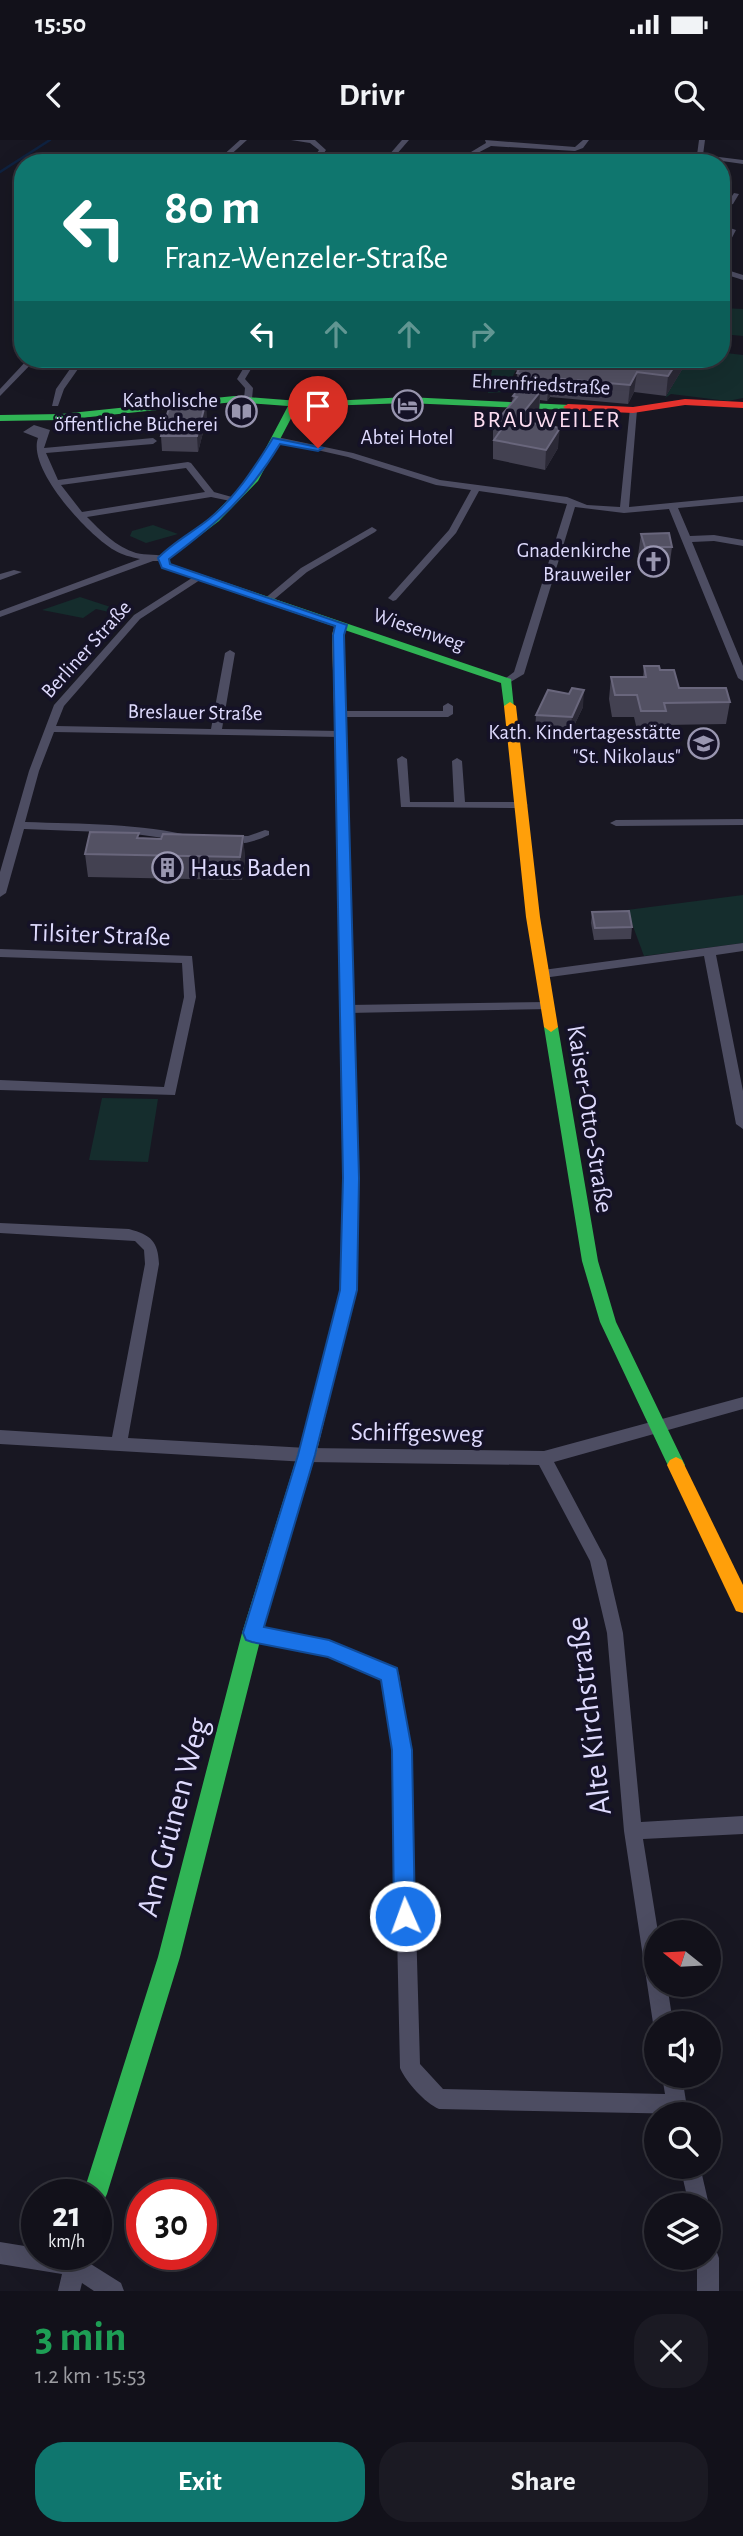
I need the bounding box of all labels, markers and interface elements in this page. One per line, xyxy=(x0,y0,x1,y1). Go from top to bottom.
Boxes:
text: 15:50 xyxy=(35,11,86,37)
icon: back xyxy=(35,76,73,114)
icon: search xyxy=(670,76,708,114)
text: Drivr xyxy=(339,79,404,111)
icon: left xyxy=(49,182,140,273)
text: 80 m xyxy=(164,184,261,233)
text: Franz-Wenzeler-Straße xyxy=(164,242,448,274)
icon: left xyxy=(244,315,282,353)
icon: ahead xyxy=(317,315,355,353)
icon: ahead xyxy=(390,315,428,353)
icon: right xyxy=(463,315,501,353)
street label: Ehrenfriedstraße xyxy=(471,370,611,399)
pin xyxy=(288,376,348,448)
icon: arrive xyxy=(299,387,337,425)
hotel icon: Abtei Hotel xyxy=(390,388,424,422)
place label: Katholische öffentliche Bücherei xyxy=(54,390,218,435)
library icon: Katholische öffentliche Bücherei xyxy=(224,395,258,429)
district label: BRAUWEILER xyxy=(473,408,622,432)
place label: Abtei Hotel xyxy=(360,427,454,448)
place label: Gnadenkirche Brauweiler xyxy=(517,540,631,585)
church icon: Gnadenkirche Brauweiler xyxy=(637,545,671,579)
street label: Berliner Straße xyxy=(37,597,135,702)
street label: Wiesenweg xyxy=(371,604,468,655)
street label: Breslauer Straße xyxy=(127,701,263,724)
place label: Kath. Kindertagesstätte "St. Nikolaus" xyxy=(488,722,681,767)
school or university icon: Kath. Kindertagesstätte "St. Nikolaus" xyxy=(687,727,721,761)
building icon: Haus Baden xyxy=(150,850,184,884)
place label: Haus Baden xyxy=(190,855,311,881)
street label: Tilsiter Straße xyxy=(29,920,171,950)
street label: Kaiser-Otto-Straße xyxy=(562,1023,618,1215)
street label: Schiffgesweg xyxy=(350,1419,484,1447)
street label: Alte Kirchstraße xyxy=(561,1615,617,1817)
street label: Am Grünen Weg xyxy=(131,1714,215,1920)
position arrow xyxy=(368,1879,442,1953)
north arrow xyxy=(644,1920,721,1997)
map controls xyxy=(644,1920,721,2270)
button: sound xyxy=(644,2011,721,2088)
button: search xyxy=(644,2102,721,2179)
speed limit sign: 30 xyxy=(126,2179,217,2270)
button: layers xyxy=(644,2193,721,2270)
text: 21 xyxy=(52,2198,81,2233)
text: km/h xyxy=(48,2233,85,2251)
button: close xyxy=(634,2314,708,2388)
text: 3 min xyxy=(35,2316,127,2358)
text: 1.2 km · 15:53 xyxy=(35,2365,146,2388)
button: Exit xyxy=(35,2442,365,2522)
button: Share xyxy=(379,2442,708,2522)

